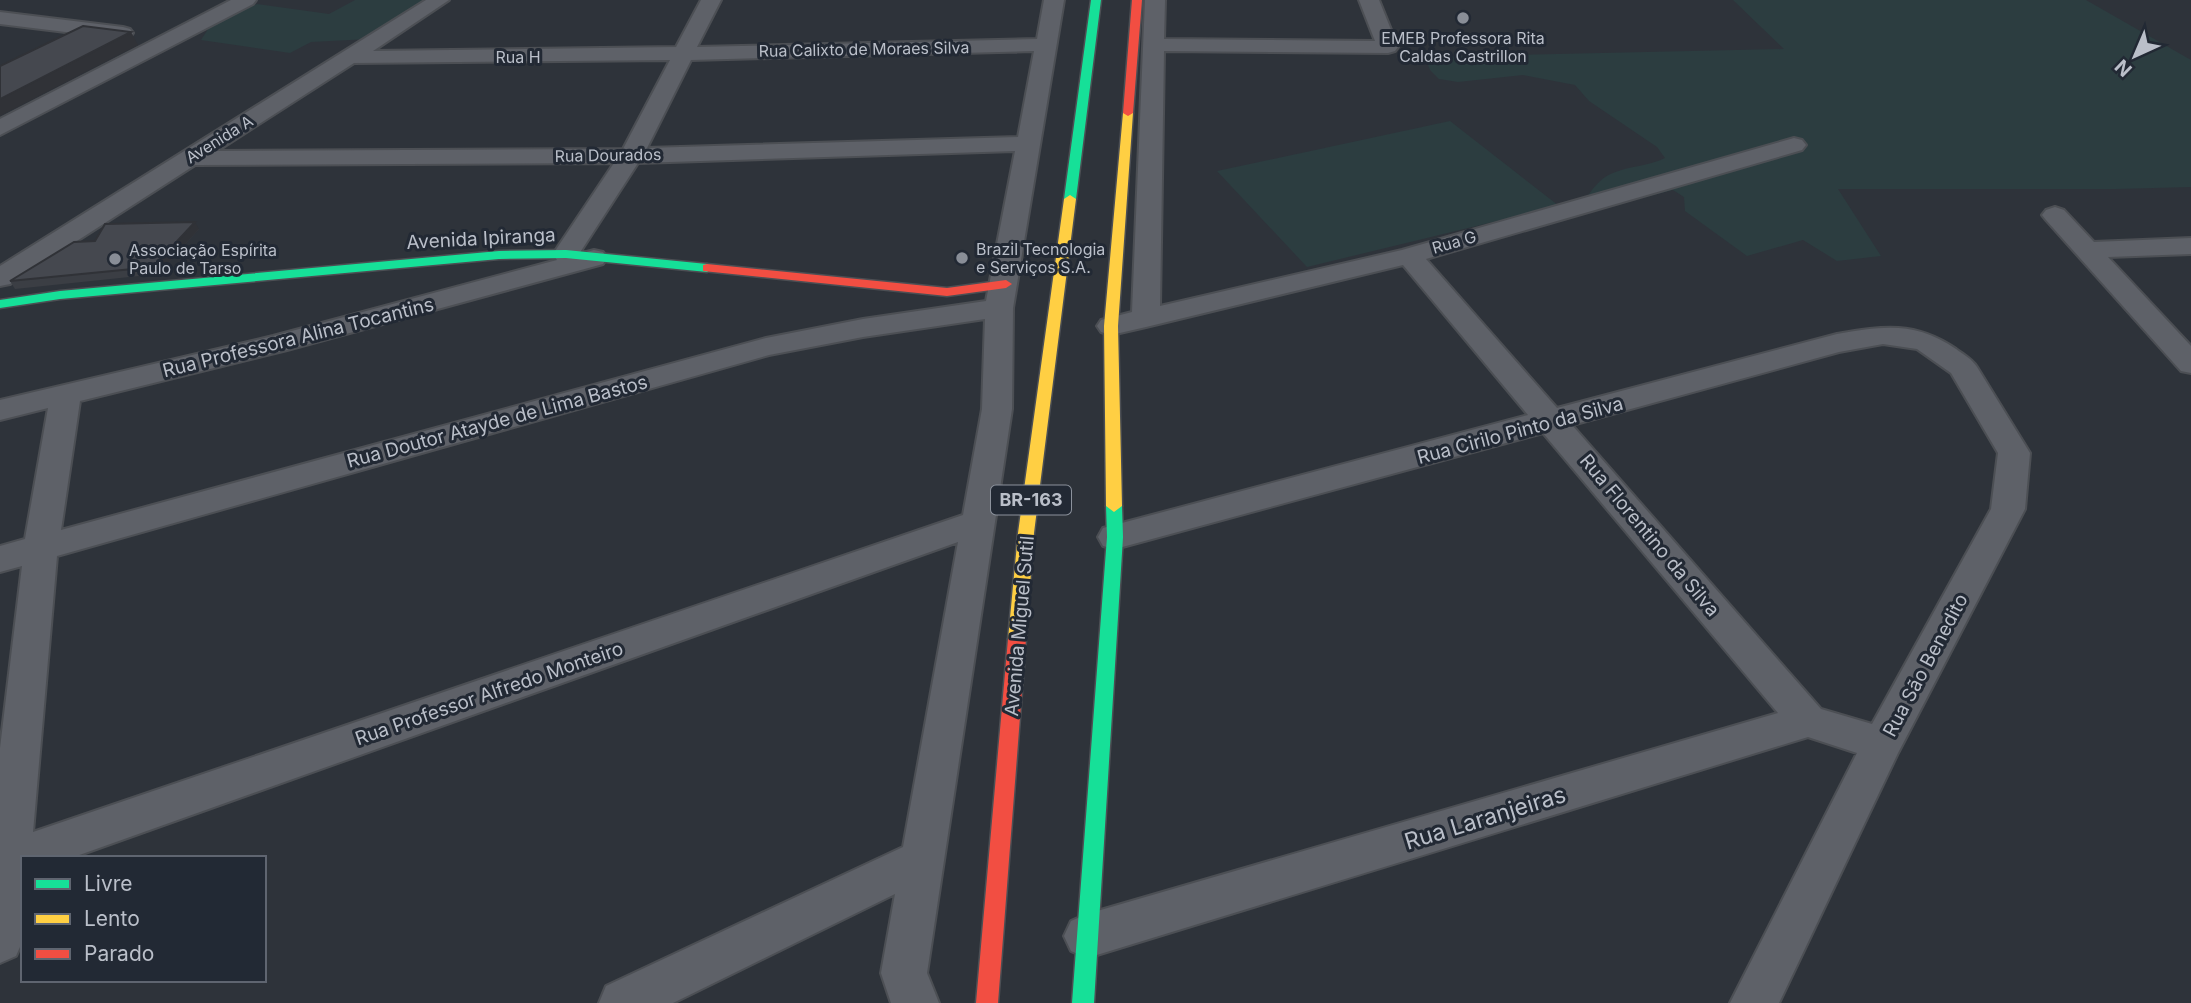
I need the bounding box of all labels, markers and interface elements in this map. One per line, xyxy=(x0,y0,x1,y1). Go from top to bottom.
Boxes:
marker: EMEB Professora Rita Caldas Castrillon xyxy=(1455,10,1471,26)
north arrow xyxy=(2100,21,2170,91)
place label: EMEB Professora Rita Caldas Castrillon xyxy=(1381,28,1545,66)
street label: Rua Calixto de Moraes Silva xyxy=(758,37,970,61)
street label: Rua H xyxy=(495,47,541,67)
text: N xyxy=(2110,55,2137,81)
street label: Avenida A xyxy=(182,110,256,168)
street label: Rua Dourados xyxy=(554,144,662,166)
street label: Avenida Ipiranga xyxy=(406,223,556,254)
street label: Rua G xyxy=(1430,226,1478,258)
place label: Brazil Tecnologia e Serviços S.A. xyxy=(976,239,1105,277)
place label: Associação Espírita Paulo de Tarso xyxy=(129,240,277,278)
marker: Brazil Tecnologia e Serviços S.A. xyxy=(954,250,970,266)
marker: Associação Espírita Paulo de Tarso xyxy=(107,251,123,267)
street label: Rua Professora Alina Tocantins xyxy=(160,293,436,382)
street label: Rua Doutor Atayde de Lima Bastos xyxy=(344,370,650,473)
street label: Rua Cirilo Pinto da Silva xyxy=(1415,392,1626,469)
street label: Rua Florentino da Silva xyxy=(1575,449,1724,621)
road number: BR-163 xyxy=(991,486,1071,514)
street label: Avenida Miguel Sutil xyxy=(1000,535,1039,717)
street label: Rua São Benedito xyxy=(1878,590,1973,741)
street label: Rua Professor Alfredo Monteiro xyxy=(352,637,626,750)
street label: Rua Laranjeiras xyxy=(1401,780,1569,856)
legend xyxy=(21,856,266,982)
text: Livre xyxy=(84,871,133,896)
text: Lento xyxy=(84,906,140,931)
text: Parado xyxy=(84,941,154,966)

